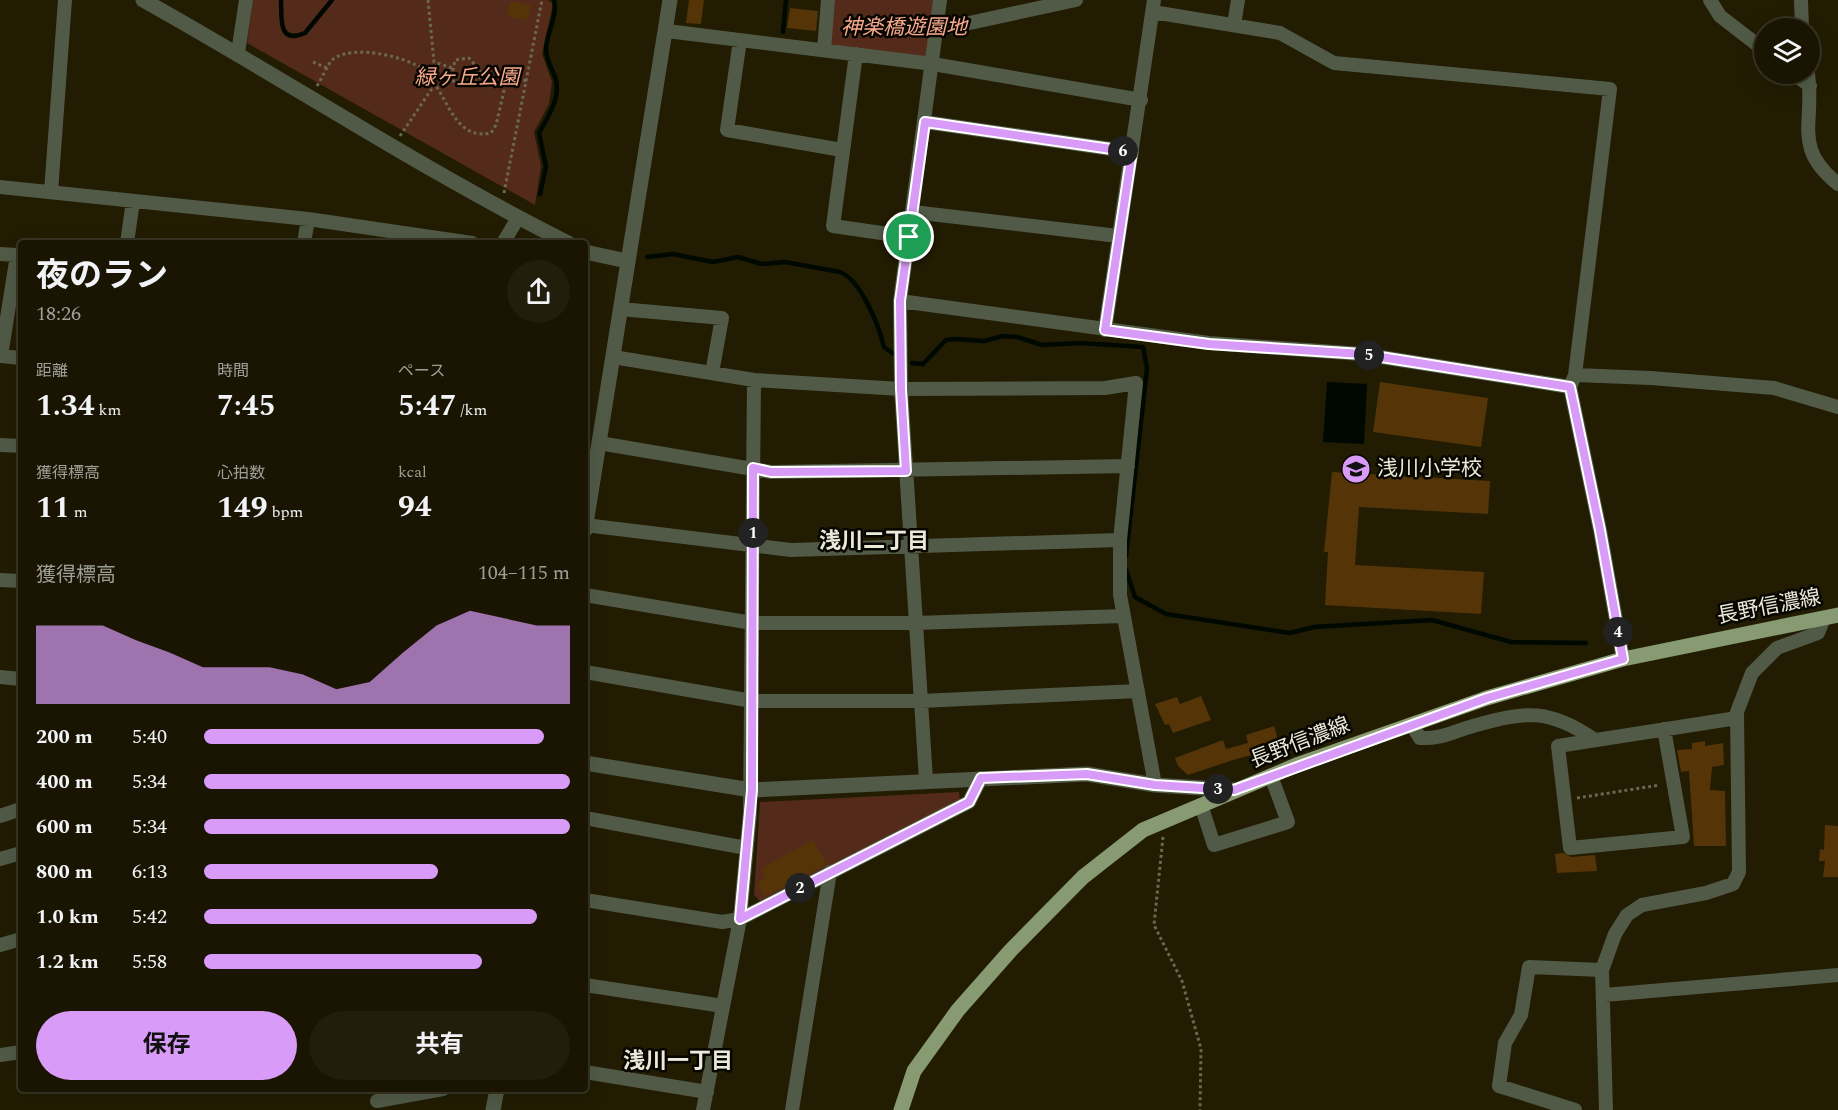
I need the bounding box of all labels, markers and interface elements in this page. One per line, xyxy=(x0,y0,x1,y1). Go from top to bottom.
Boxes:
park label: 神楽橋遊園地 xyxy=(841,12,969,44)
map controls xyxy=(1754,18,1820,84)
button: layers xyxy=(1754,18,1820,84)
park label: 緑ヶ丘公園 xyxy=(415,62,522,94)
pin: 6 xyxy=(1108,136,1138,166)
text: 6 xyxy=(1119,139,1127,163)
pin xyxy=(883,211,934,262)
icon: arrive xyxy=(892,220,925,253)
text: 夜のラン xyxy=(36,251,168,301)
button: share xyxy=(507,260,570,323)
text: 18:26 xyxy=(36,299,81,329)
pin: 5 xyxy=(1354,340,1384,370)
text: 5 xyxy=(1365,343,1373,367)
text: 距離 xyxy=(36,359,68,383)
text: 時間 xyxy=(217,359,249,383)
text: ペース xyxy=(398,359,445,383)
text: 1.34 xyxy=(36,383,95,429)
text: 7:45 xyxy=(217,383,276,429)
text: 5:47 xyxy=(398,383,457,429)
text: km xyxy=(95,398,121,422)
text: /km xyxy=(457,398,487,422)
school or university icon: 浅川小学校 xyxy=(1340,453,1372,485)
place label: 浅川小学校 xyxy=(1377,453,1482,485)
text: kcal xyxy=(398,460,427,484)
text: 獲得標高 xyxy=(36,461,100,485)
text: 心拍数 xyxy=(217,461,265,485)
text: 94 xyxy=(398,484,432,530)
text: 11 xyxy=(36,485,70,531)
text: 149 xyxy=(217,485,268,531)
text: m xyxy=(70,500,87,524)
text: bpm xyxy=(268,500,303,524)
pin: 1 xyxy=(738,518,768,548)
text: 1 xyxy=(749,521,757,545)
district label: 浅川二丁目 xyxy=(819,525,929,558)
text: 104–115 m xyxy=(478,558,570,588)
text: 獲得標高 xyxy=(36,560,116,590)
street label: 長野信濃線 xyxy=(1714,581,1824,633)
pin: 4 xyxy=(1603,617,1633,647)
text: 4 xyxy=(1614,620,1622,644)
street label: 長野信濃線 xyxy=(1245,709,1355,777)
text: 200 m xyxy=(36,722,93,752)
text: 5:40 xyxy=(132,722,167,752)
text: 400 m xyxy=(36,767,93,797)
text: 5:34 xyxy=(132,767,167,797)
pin: 3 xyxy=(1203,774,1233,804)
text: 3 xyxy=(1214,777,1222,801)
text: 600 m xyxy=(36,812,93,842)
text: 5:34 xyxy=(132,812,167,842)
text: 800 m xyxy=(36,857,93,887)
text: 6:13 xyxy=(132,857,167,887)
pin: 2 xyxy=(785,873,815,903)
text: 2 xyxy=(796,876,804,900)
text: 1.0 km xyxy=(36,902,99,932)
text: 5:42 xyxy=(132,902,167,932)
text: 1.2 km xyxy=(36,947,99,977)
text: 5:58 xyxy=(132,947,167,977)
button: 保存 xyxy=(36,1011,297,1080)
button: 共有 xyxy=(309,1011,570,1080)
district label: 浅川一丁目 xyxy=(623,1045,733,1078)

